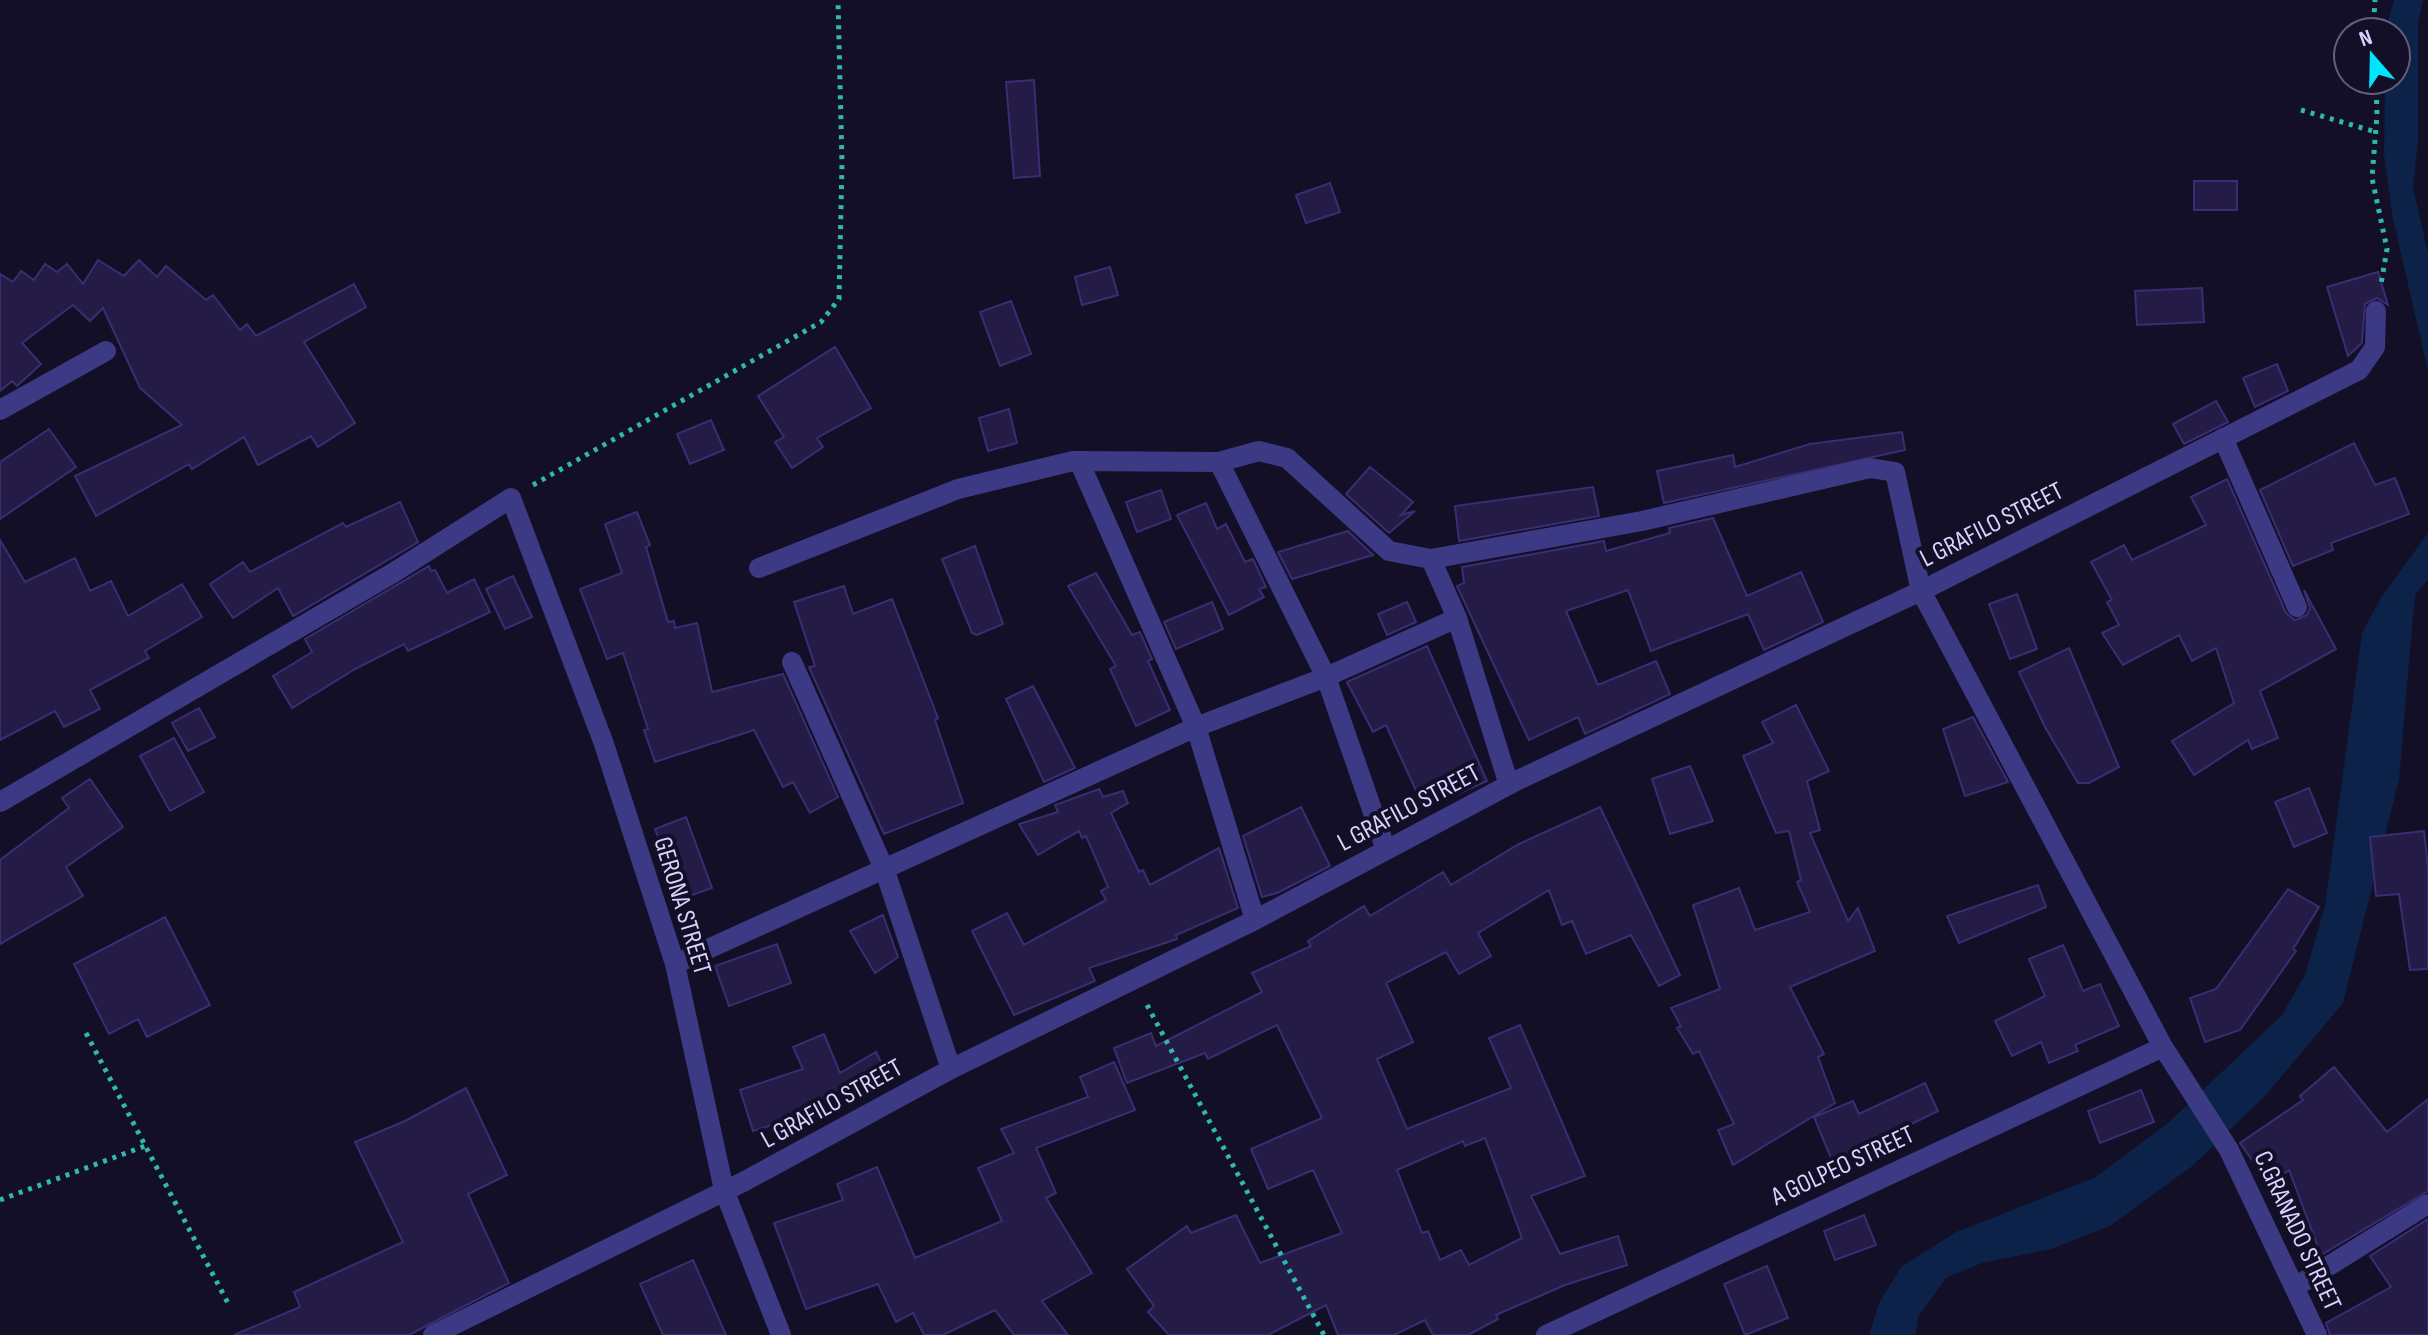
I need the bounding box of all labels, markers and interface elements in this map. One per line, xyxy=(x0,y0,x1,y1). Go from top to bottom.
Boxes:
north arrow xyxy=(2332,16,2412,96)
text: N xyxy=(2356,24,2376,53)
street label: L GRAFILO STREET xyxy=(1915,476,2069,574)
street label: L GRAFILO STREET xyxy=(1332,757,1486,859)
street label: GERONA STREET xyxy=(646,833,718,979)
street label: L GRAFILO STREET xyxy=(756,1052,908,1156)
street label: A GOLPEO STREET xyxy=(1766,1119,1920,1213)
street label: C.GRANADO STREET xyxy=(2247,1146,2347,1316)

